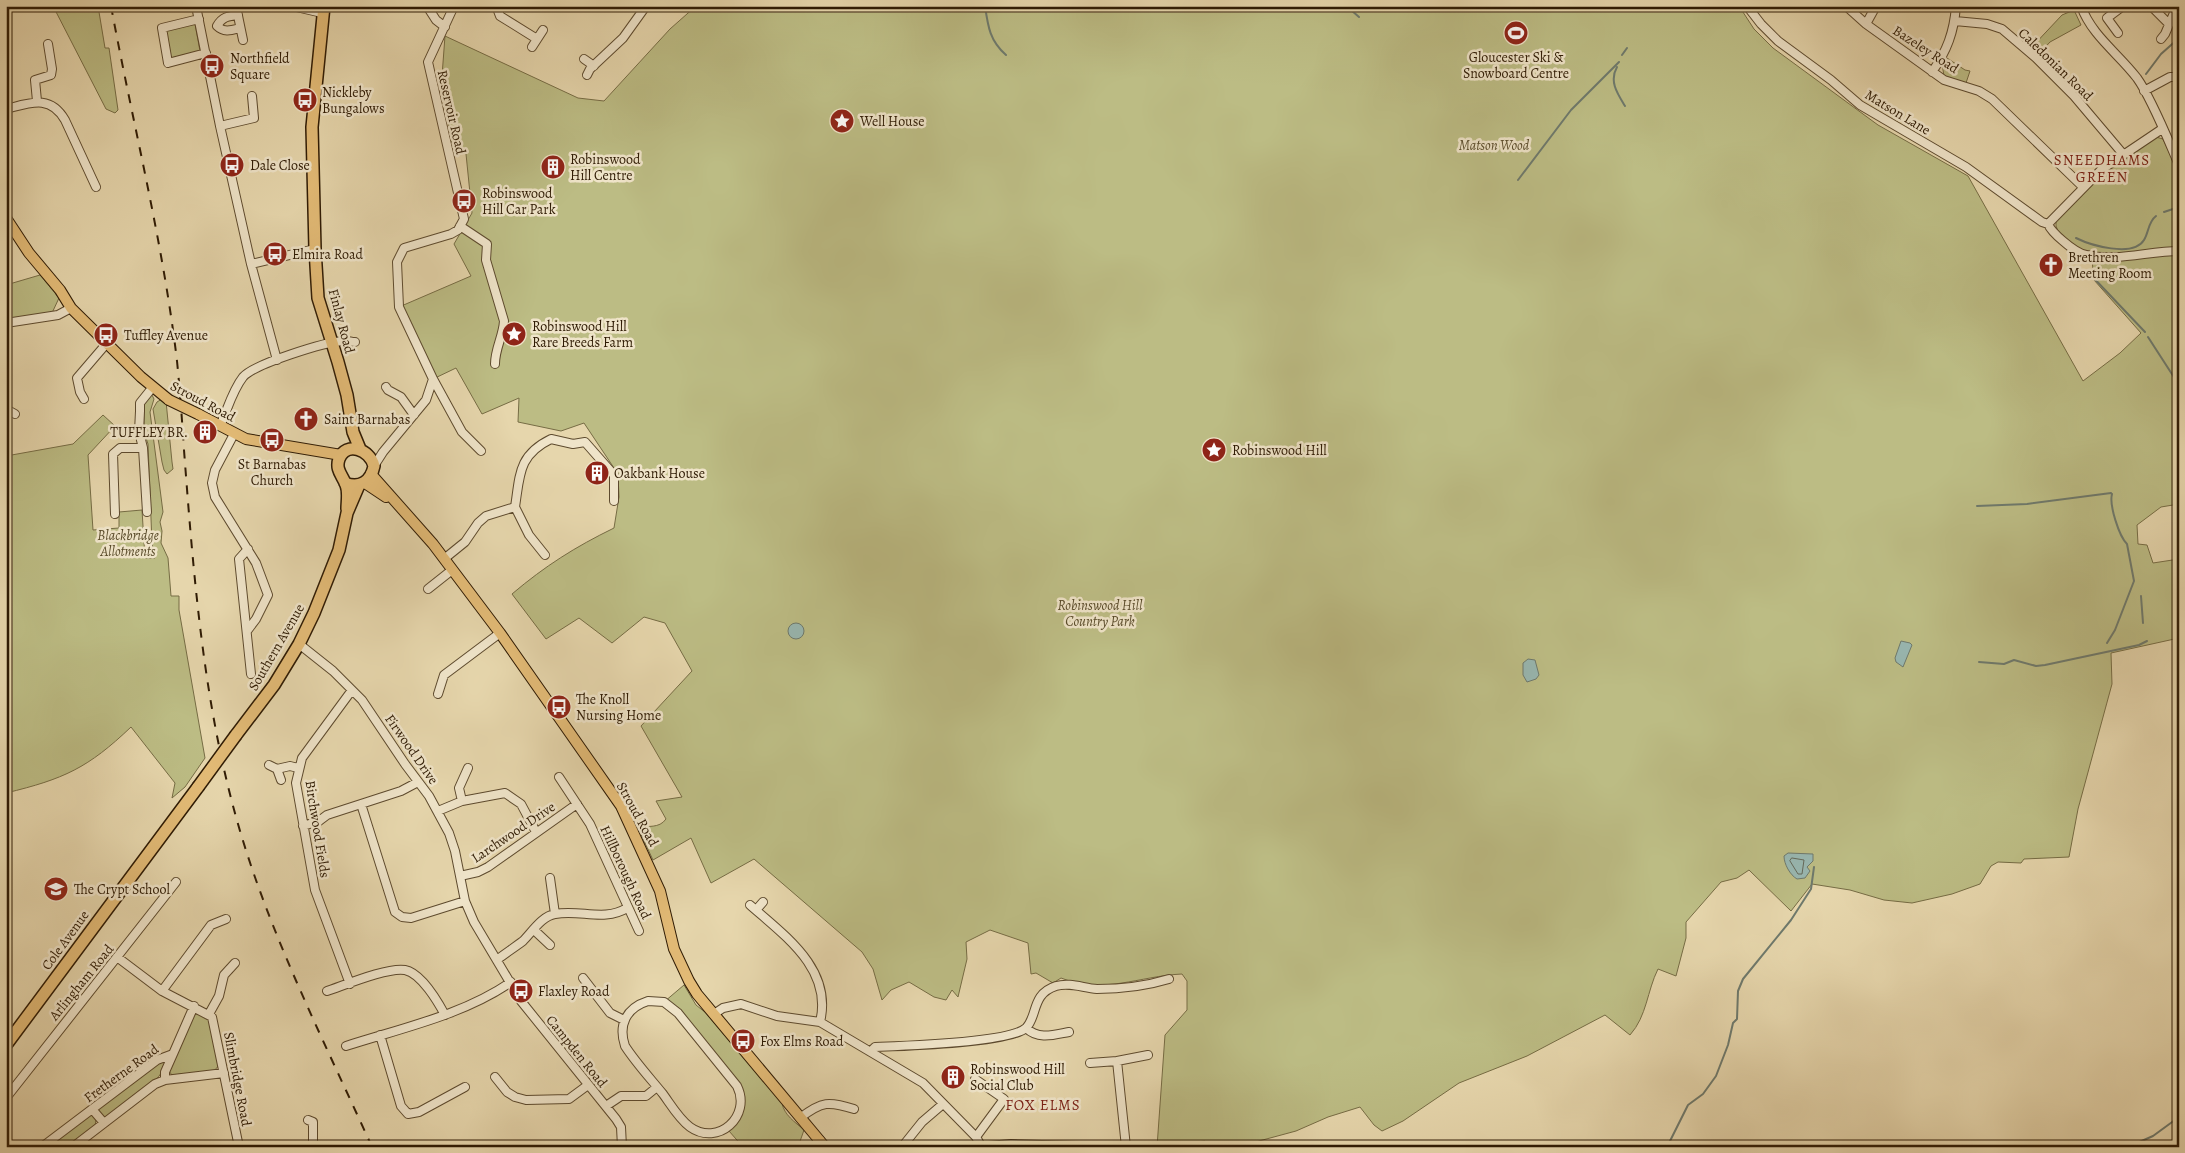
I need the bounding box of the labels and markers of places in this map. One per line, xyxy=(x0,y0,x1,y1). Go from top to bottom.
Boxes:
sports icon: Gloucester Ski & Snowboard Centre xyxy=(1503,20,1529,46)
place label: Gloucester Ski & Snowboard Centre xyxy=(1463,48,1569,83)
place label: Northfield Square xyxy=(230,49,290,84)
bus stop icon: Northfield Square xyxy=(199,53,225,79)
place label: Nickleby Bungalows xyxy=(322,83,385,118)
bus stop icon: Nickleby Bungalows xyxy=(292,87,318,113)
place icon: Well House xyxy=(829,108,855,134)
place label: Well House xyxy=(859,112,925,131)
place label: Robinswood Hill Centre xyxy=(570,150,641,185)
bus stop icon: Dale Close xyxy=(219,152,245,178)
building icon: Robinswood Hill Centre xyxy=(540,154,566,180)
place label: Dale Close xyxy=(250,156,310,175)
place label: Robinswood Hill Car Park xyxy=(482,184,556,219)
bus stop icon: Robinswood Hill Car Park xyxy=(451,188,477,214)
bus stop icon: Elmira Road xyxy=(262,241,288,267)
place label: Elmira Road xyxy=(292,245,363,264)
place label: Brethren Meeting Room xyxy=(2068,248,2152,283)
church icon: Brethren Meeting Room xyxy=(2038,252,2064,278)
place label: Robinswood Hill Rare Breeds Farm xyxy=(532,317,633,352)
place icon: Robinswood Hill Rare Breeds Farm xyxy=(501,321,527,347)
bus stop icon: Tuffley Avenue xyxy=(93,322,119,348)
place label: Tuffley Avenue xyxy=(124,326,208,345)
church icon: Saint Barnabas xyxy=(293,406,319,432)
place label: Saint Barnabas xyxy=(324,410,410,429)
building icon: TUFFLEY BR. xyxy=(192,419,218,445)
place label: TUFFLEY BR. xyxy=(110,423,188,442)
bus stop icon: St Barnabas Church xyxy=(259,427,285,453)
place icon: Robinswood Hill xyxy=(1201,437,1227,463)
place label: Robinswood Hill xyxy=(1232,441,1327,460)
place label: St Barnabas Church xyxy=(238,455,306,490)
building icon: Oakbank House xyxy=(584,460,610,486)
place label: Oakbank House xyxy=(614,464,705,483)
place label: The Knoll Nursing Home xyxy=(576,690,661,725)
bus stop icon: The Knoll Nursing Home xyxy=(546,694,572,720)
school or university icon: The Crypt School xyxy=(43,876,69,902)
place label: The Crypt School xyxy=(74,880,170,899)
bus stop icon: Flaxley Road xyxy=(508,978,534,1004)
place label: Flaxley Road xyxy=(538,982,610,1001)
bus stop icon: Fox Elms Road xyxy=(730,1028,756,1054)
place label: Fox Elms Road xyxy=(760,1032,844,1051)
place label: Robinswood Hill Social Club xyxy=(970,1060,1065,1095)
building icon: Robinswood Hill Social Club xyxy=(940,1064,966,1090)

